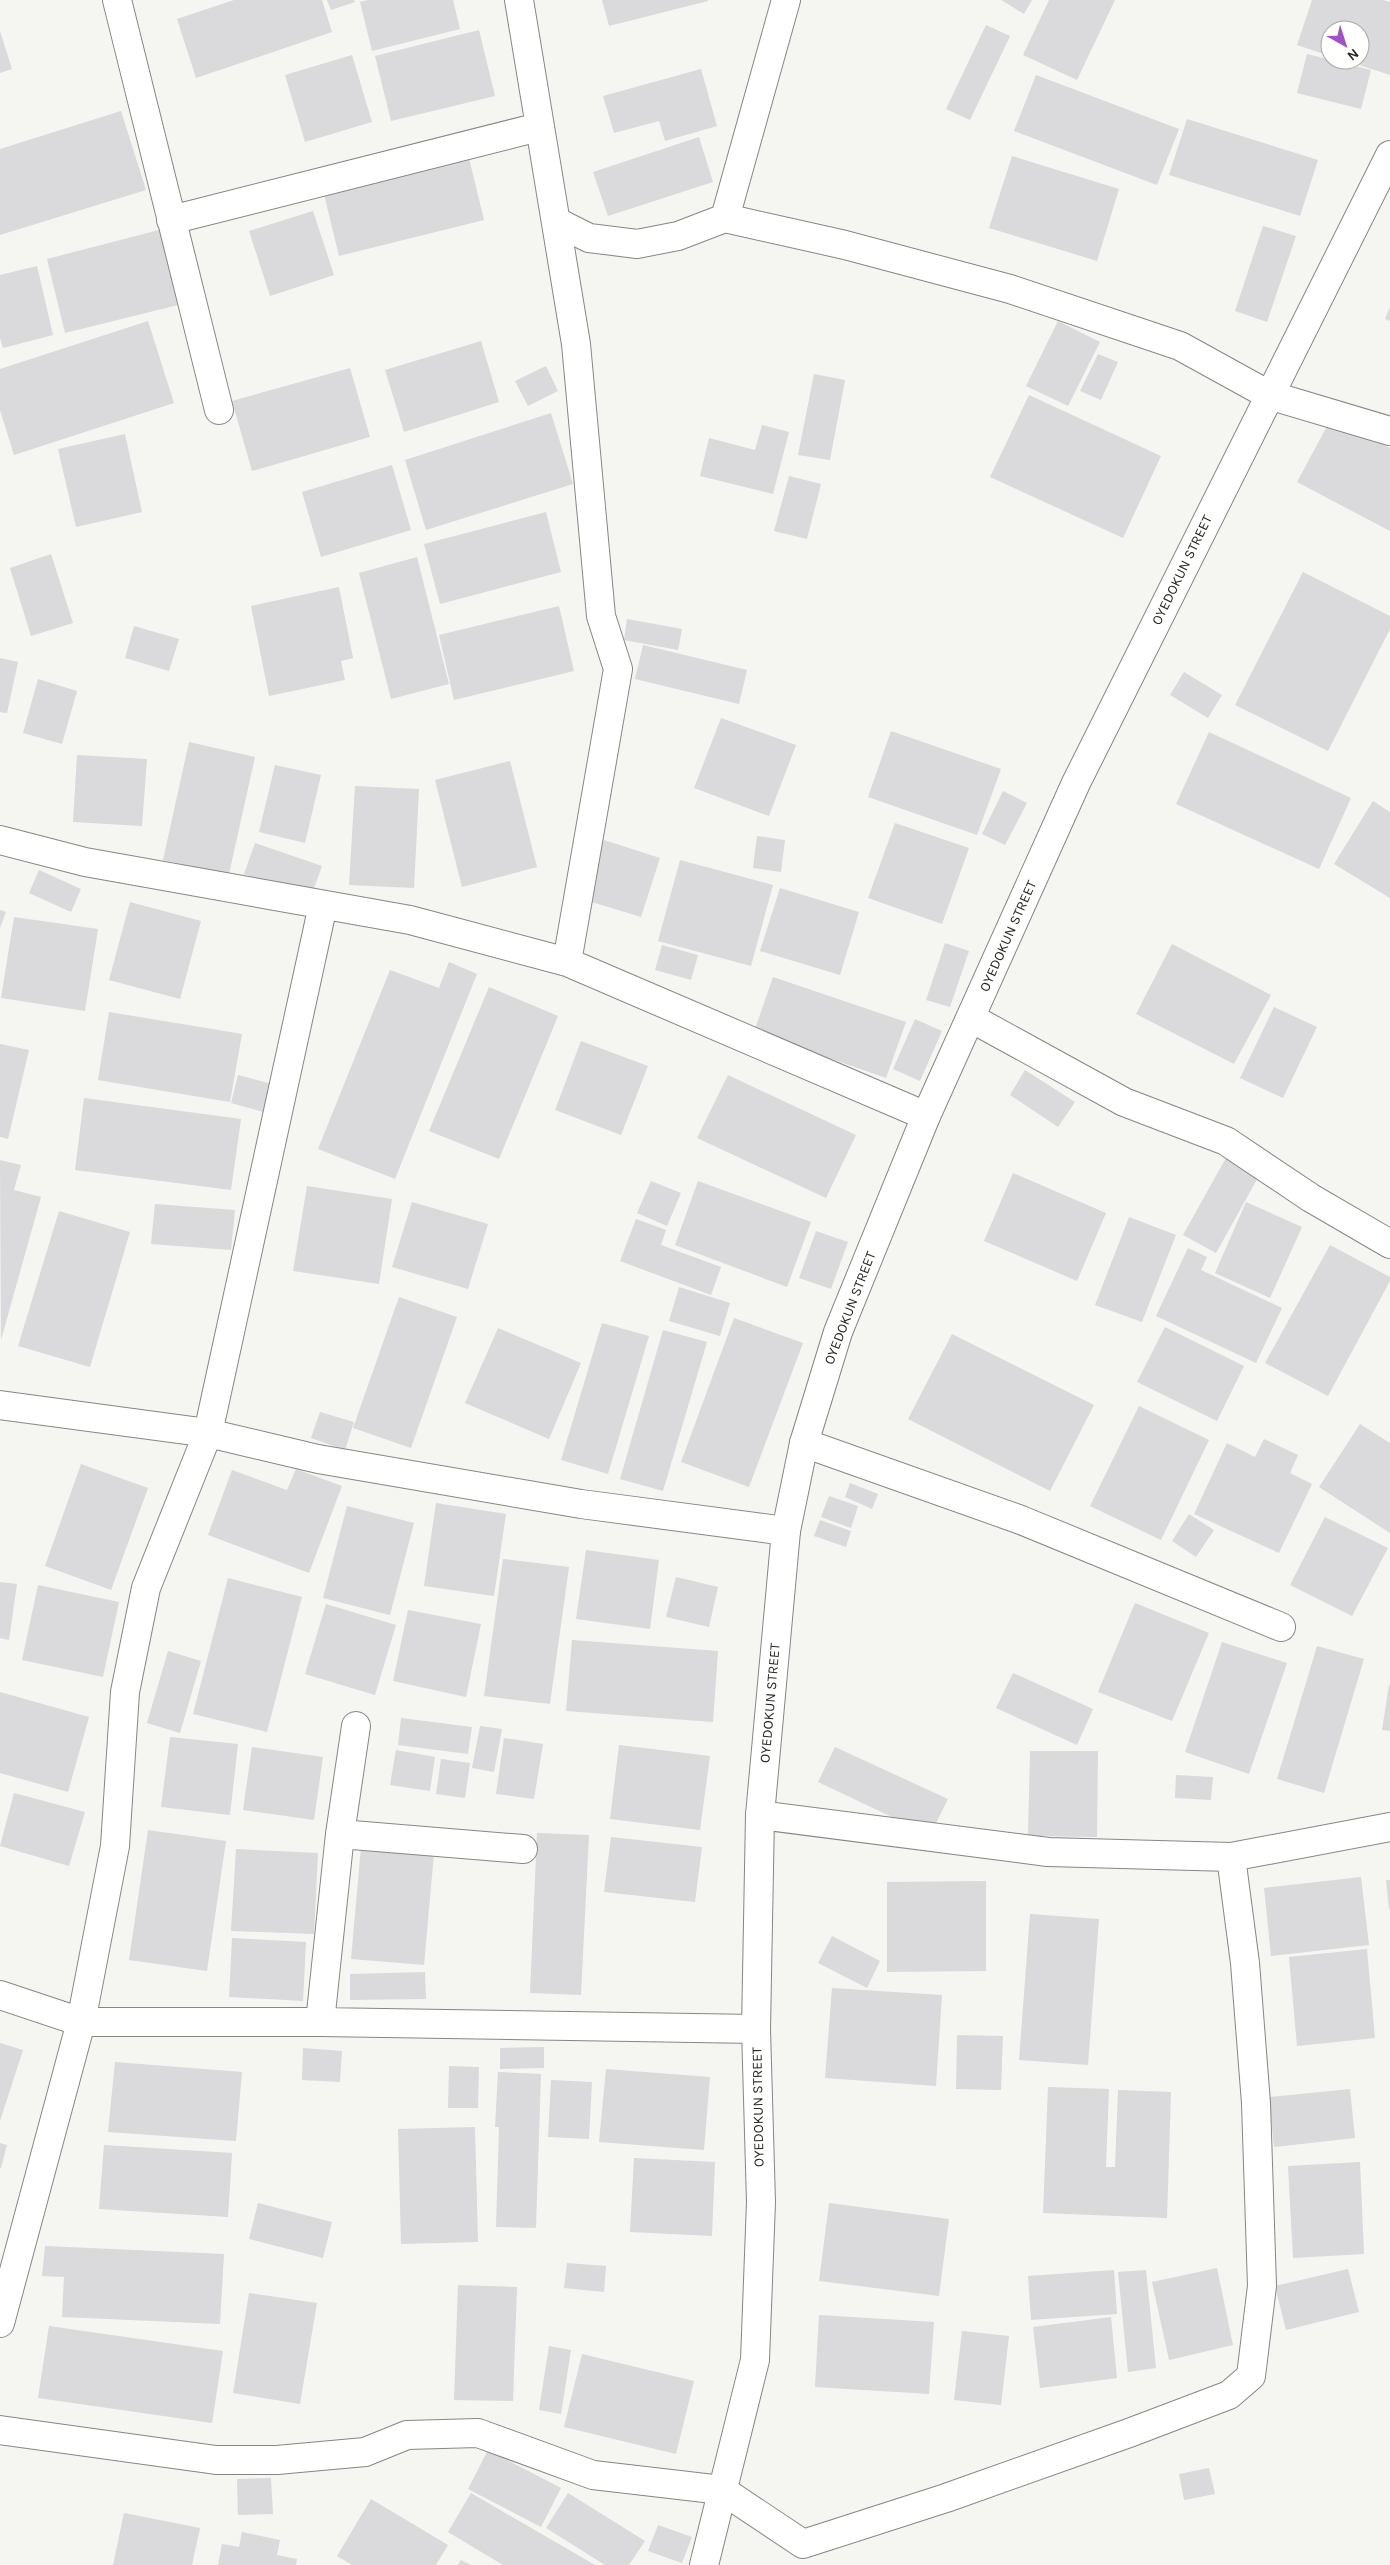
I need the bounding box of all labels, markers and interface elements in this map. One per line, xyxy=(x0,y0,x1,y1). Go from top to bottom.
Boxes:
north arrow xyxy=(1320,20,1370,70)
text: N xyxy=(1344,45,1362,64)
street label: OYEDOKUN STREET xyxy=(1148,512,1216,628)
street label: OYEDOKUN STREET xyxy=(976,878,1040,994)
street label: OYEDOKUN STREET xyxy=(821,1249,879,1367)
street label: OYEDOKUN STREET xyxy=(756,1642,784,1764)
street label: OYEDOKUN STREET xyxy=(748,2047,768,2167)

